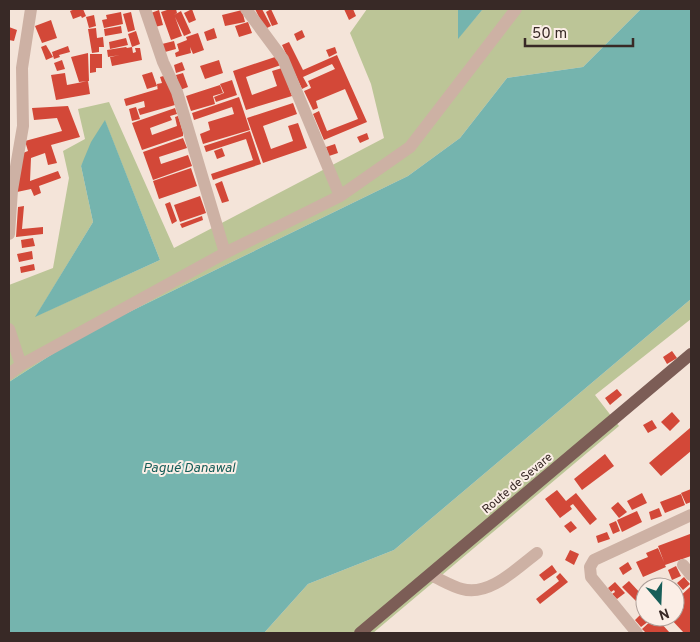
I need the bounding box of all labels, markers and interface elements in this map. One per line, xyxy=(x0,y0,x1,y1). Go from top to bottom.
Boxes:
scale bar xyxy=(525,15,632,47)
text: 50 m xyxy=(532,25,567,44)
street label: Route de Sevare xyxy=(479,450,556,518)
water label: Pagué Danawal xyxy=(143,460,237,477)
north arrow xyxy=(635,577,685,627)
text: N xyxy=(656,603,671,623)

